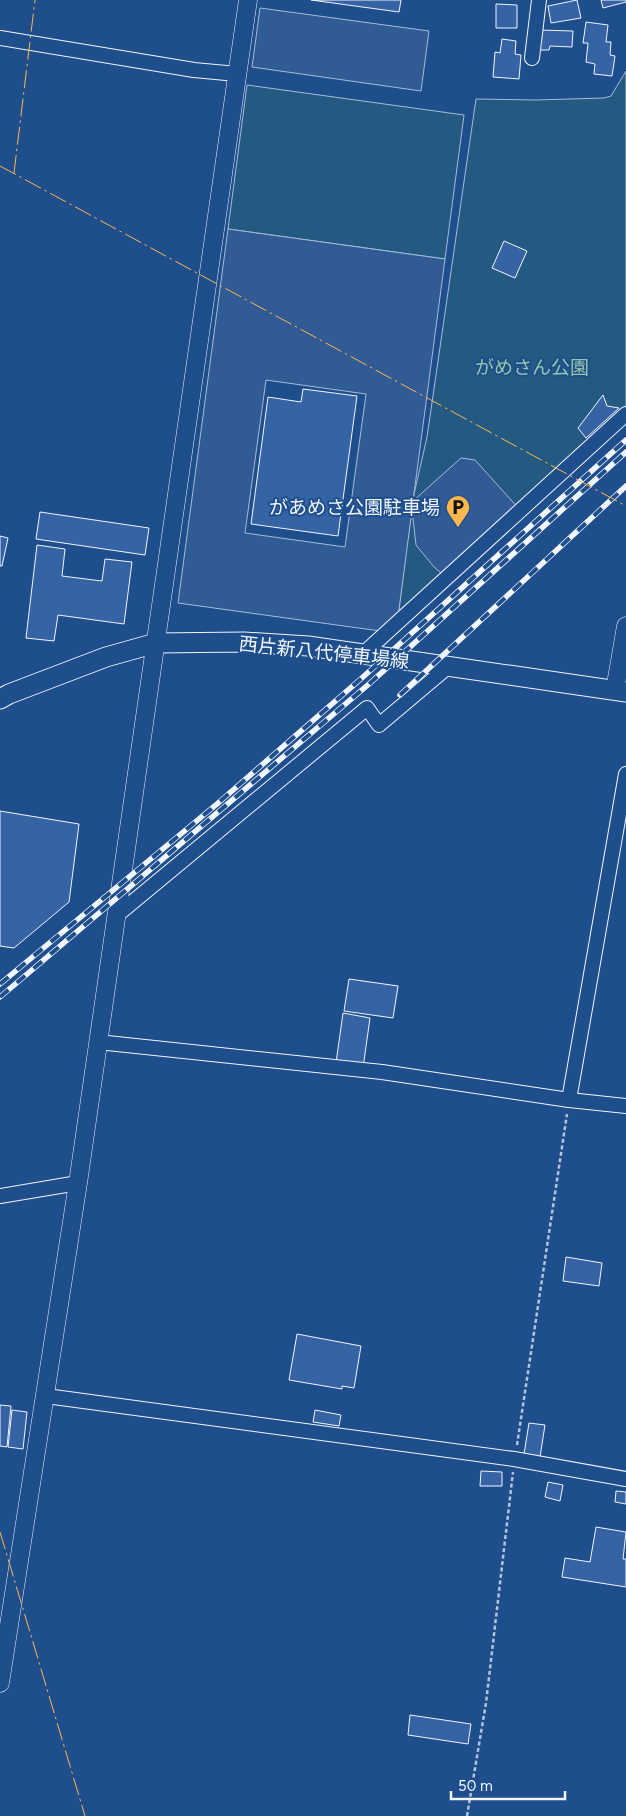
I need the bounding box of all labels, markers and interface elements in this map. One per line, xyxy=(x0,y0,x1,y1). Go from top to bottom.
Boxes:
park label: がめさん公園 xyxy=(475,356,589,379)
parking icon: があめさ公園駐車場 xyxy=(445,494,471,528)
place label: があめさ公園駐車場 xyxy=(269,496,440,519)
street label: 西片新八代停車場線 xyxy=(238,632,410,673)
scale bar xyxy=(451,1768,565,1800)
text: 50 m xyxy=(458,1777,493,1795)

